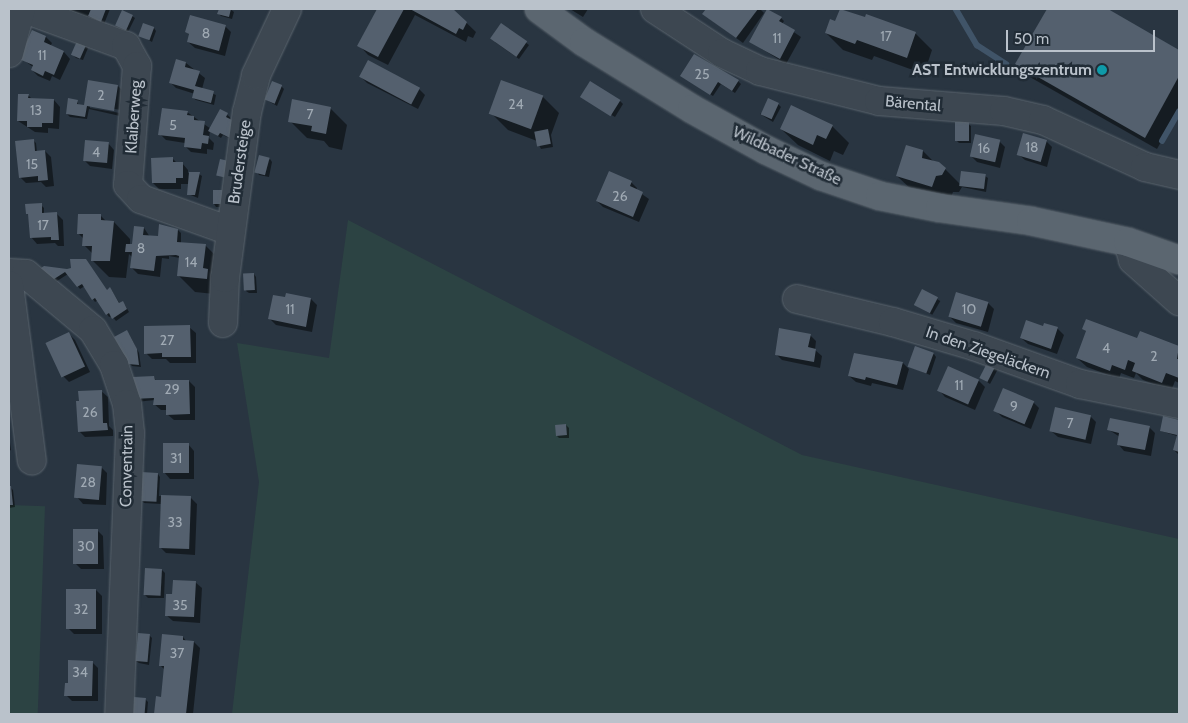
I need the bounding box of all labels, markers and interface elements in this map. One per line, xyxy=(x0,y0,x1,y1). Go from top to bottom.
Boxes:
scale bar xyxy=(1008,20,1157,52)
house number: 8 xyxy=(202,25,210,41)
house number: 17 xyxy=(880,28,892,44)
house number: 11 xyxy=(772,30,782,46)
text: 50 m xyxy=(1014,30,1049,48)
house number: 11 xyxy=(37,47,47,63)
place label: AST Entwicklungszentrum xyxy=(912,60,1092,80)
marker: AST Entwicklungszentrum xyxy=(1096,64,1108,76)
house number: 25 xyxy=(695,66,709,82)
street label: Klaiberweg xyxy=(122,80,146,154)
house number: 2 xyxy=(97,87,105,103)
street label: Bärental xyxy=(884,92,942,116)
house number: 24 xyxy=(508,96,524,112)
house number: 13 xyxy=(30,102,42,118)
house number: 7 xyxy=(306,106,314,122)
house number: 5 xyxy=(169,117,177,133)
street label: Brudersteige xyxy=(225,119,255,205)
street label: Wildbader Straße xyxy=(730,122,844,190)
house number: 18 xyxy=(1025,139,1039,155)
house number: 16 xyxy=(978,140,990,156)
house number: 4 xyxy=(92,144,100,160)
house number: 15 xyxy=(26,156,38,172)
house number: 26 xyxy=(612,188,628,204)
house number: 17 xyxy=(37,217,49,233)
house number: 8 xyxy=(137,240,145,256)
house number: 14 xyxy=(185,254,197,270)
house number: 11 xyxy=(285,301,295,317)
house number: 10 xyxy=(962,301,976,317)
street label: In den Ziegeläckern xyxy=(923,323,1053,383)
house number: 27 xyxy=(160,332,174,348)
house number: 4 xyxy=(1102,340,1110,356)
house number: 2 xyxy=(1150,348,1158,364)
house number: 11 xyxy=(954,377,964,393)
house number: 29 xyxy=(164,381,180,397)
house number: 9 xyxy=(1010,398,1018,414)
house number: 26 xyxy=(82,404,98,420)
house number: 7 xyxy=(1066,415,1074,431)
street label: Conventrain xyxy=(117,425,137,507)
house number: 31 xyxy=(170,450,182,466)
house number: 28 xyxy=(80,474,96,490)
house number: 33 xyxy=(167,514,183,530)
house number: 30 xyxy=(77,538,95,554)
house number: 35 xyxy=(172,597,188,613)
house number: 32 xyxy=(74,601,88,617)
house number: 37 xyxy=(170,645,184,661)
house number: 34 xyxy=(72,664,88,680)

